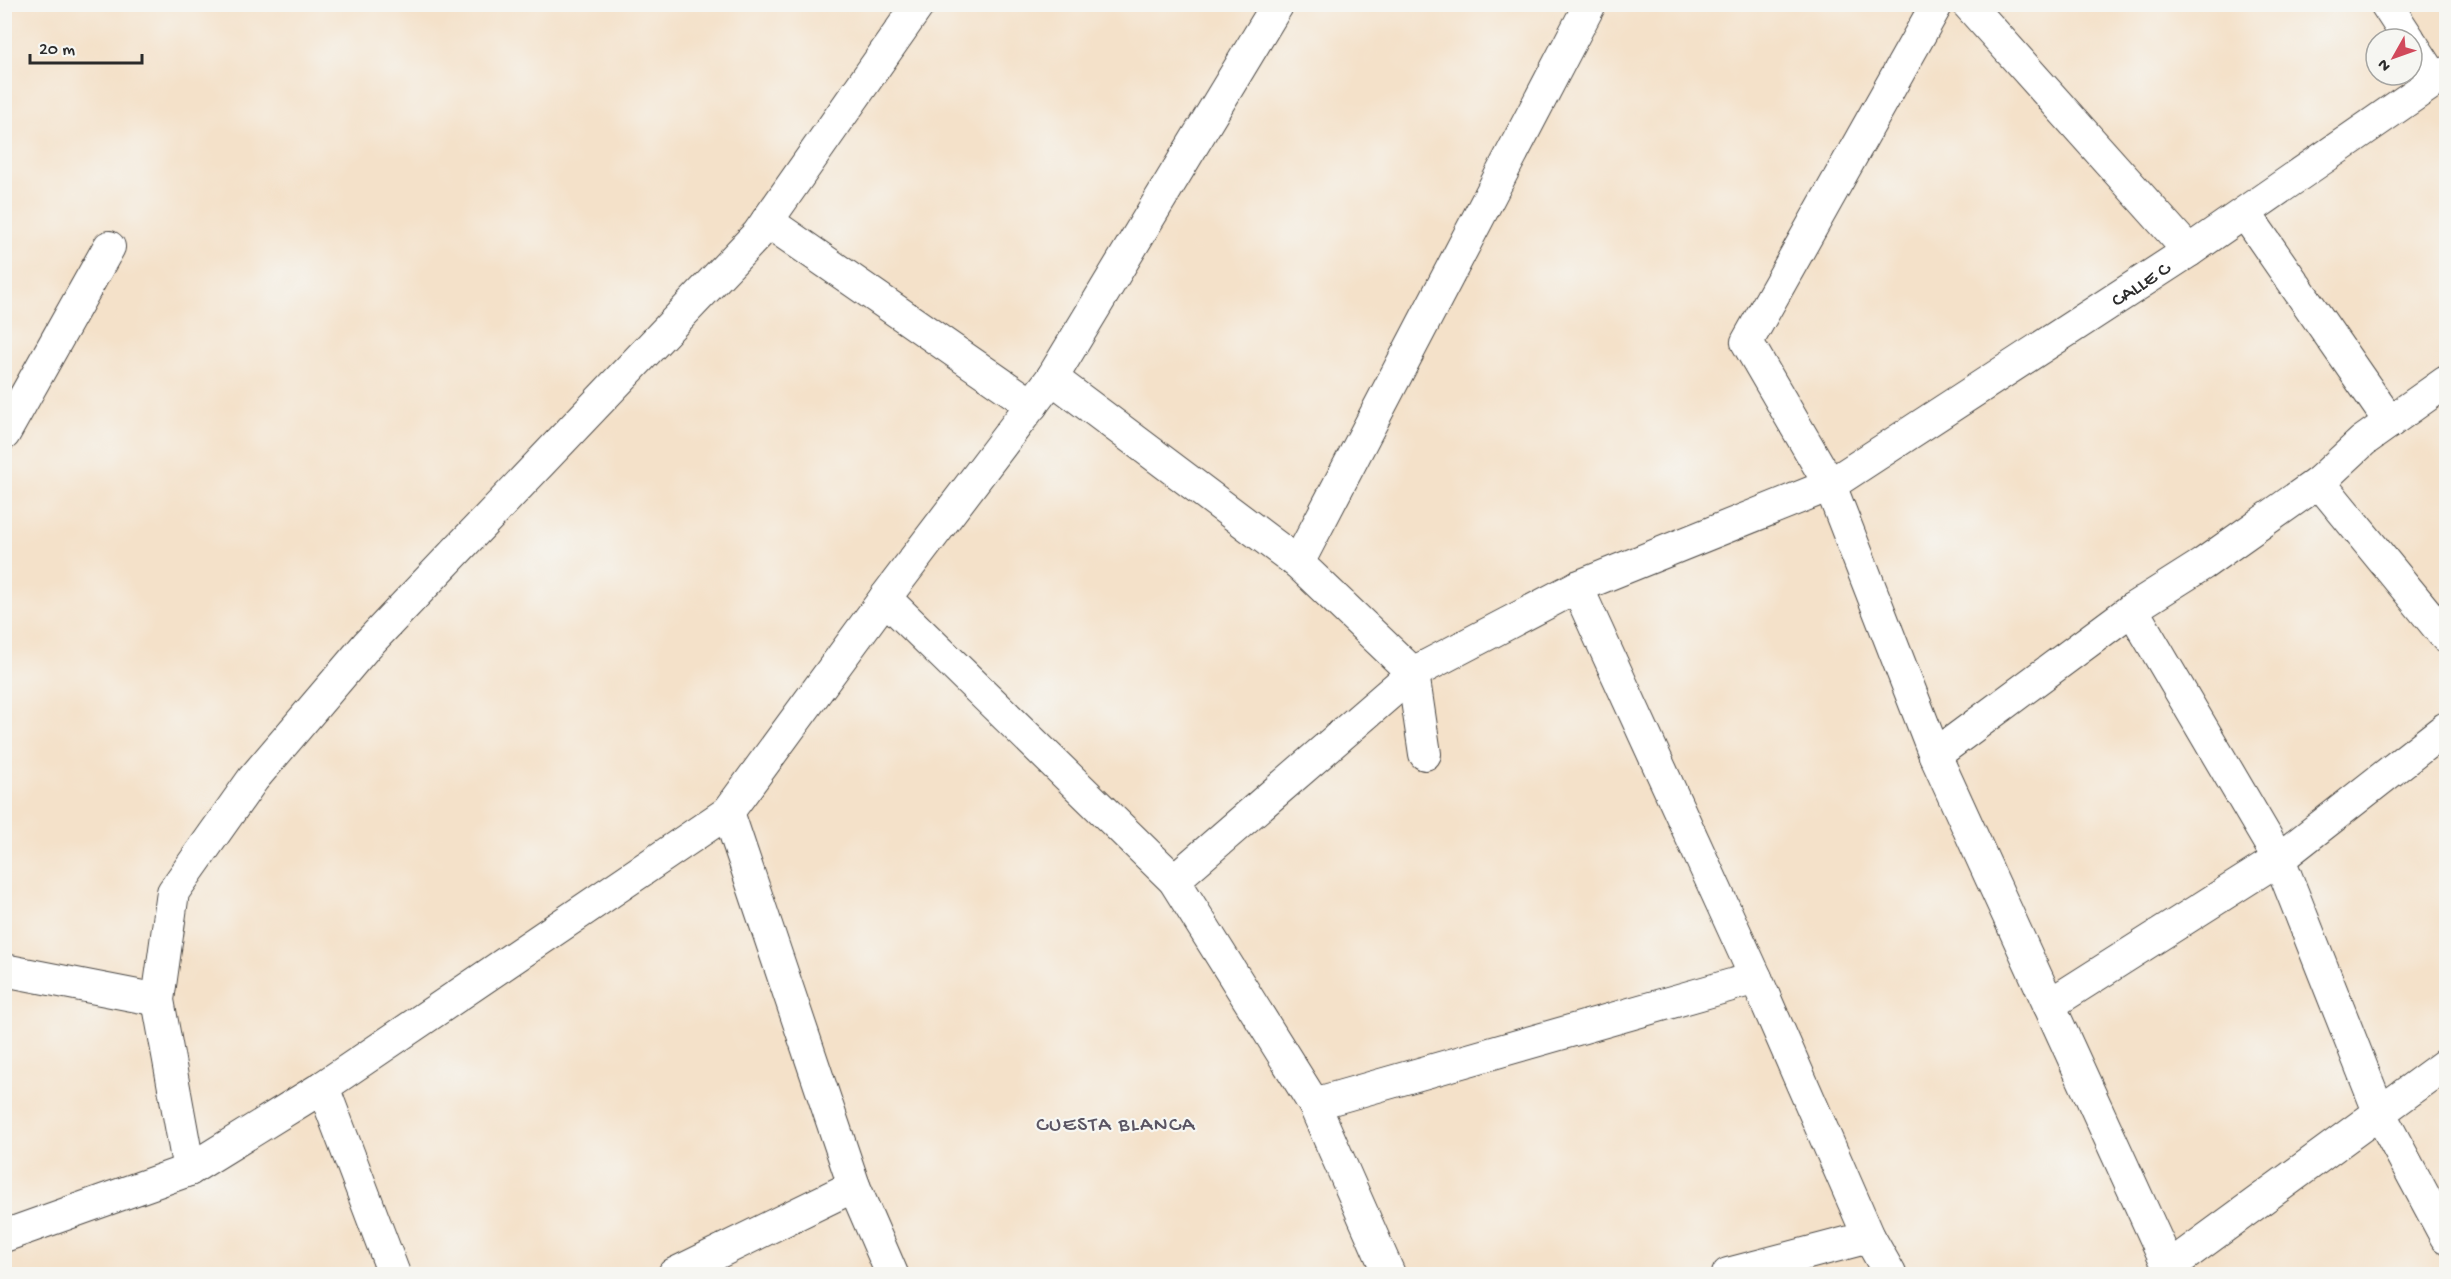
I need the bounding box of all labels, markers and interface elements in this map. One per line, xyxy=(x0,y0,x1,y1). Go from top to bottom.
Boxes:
scale bar xyxy=(30,27,142,65)
north arrow xyxy=(2364,27,2424,87)
text: 20 m xyxy=(39,40,75,61)
text: N xyxy=(2374,54,2396,75)
street label: CALLE C xyxy=(2108,258,2176,313)
district label: CUESTA BLANCA xyxy=(1036,1114,1196,1139)

